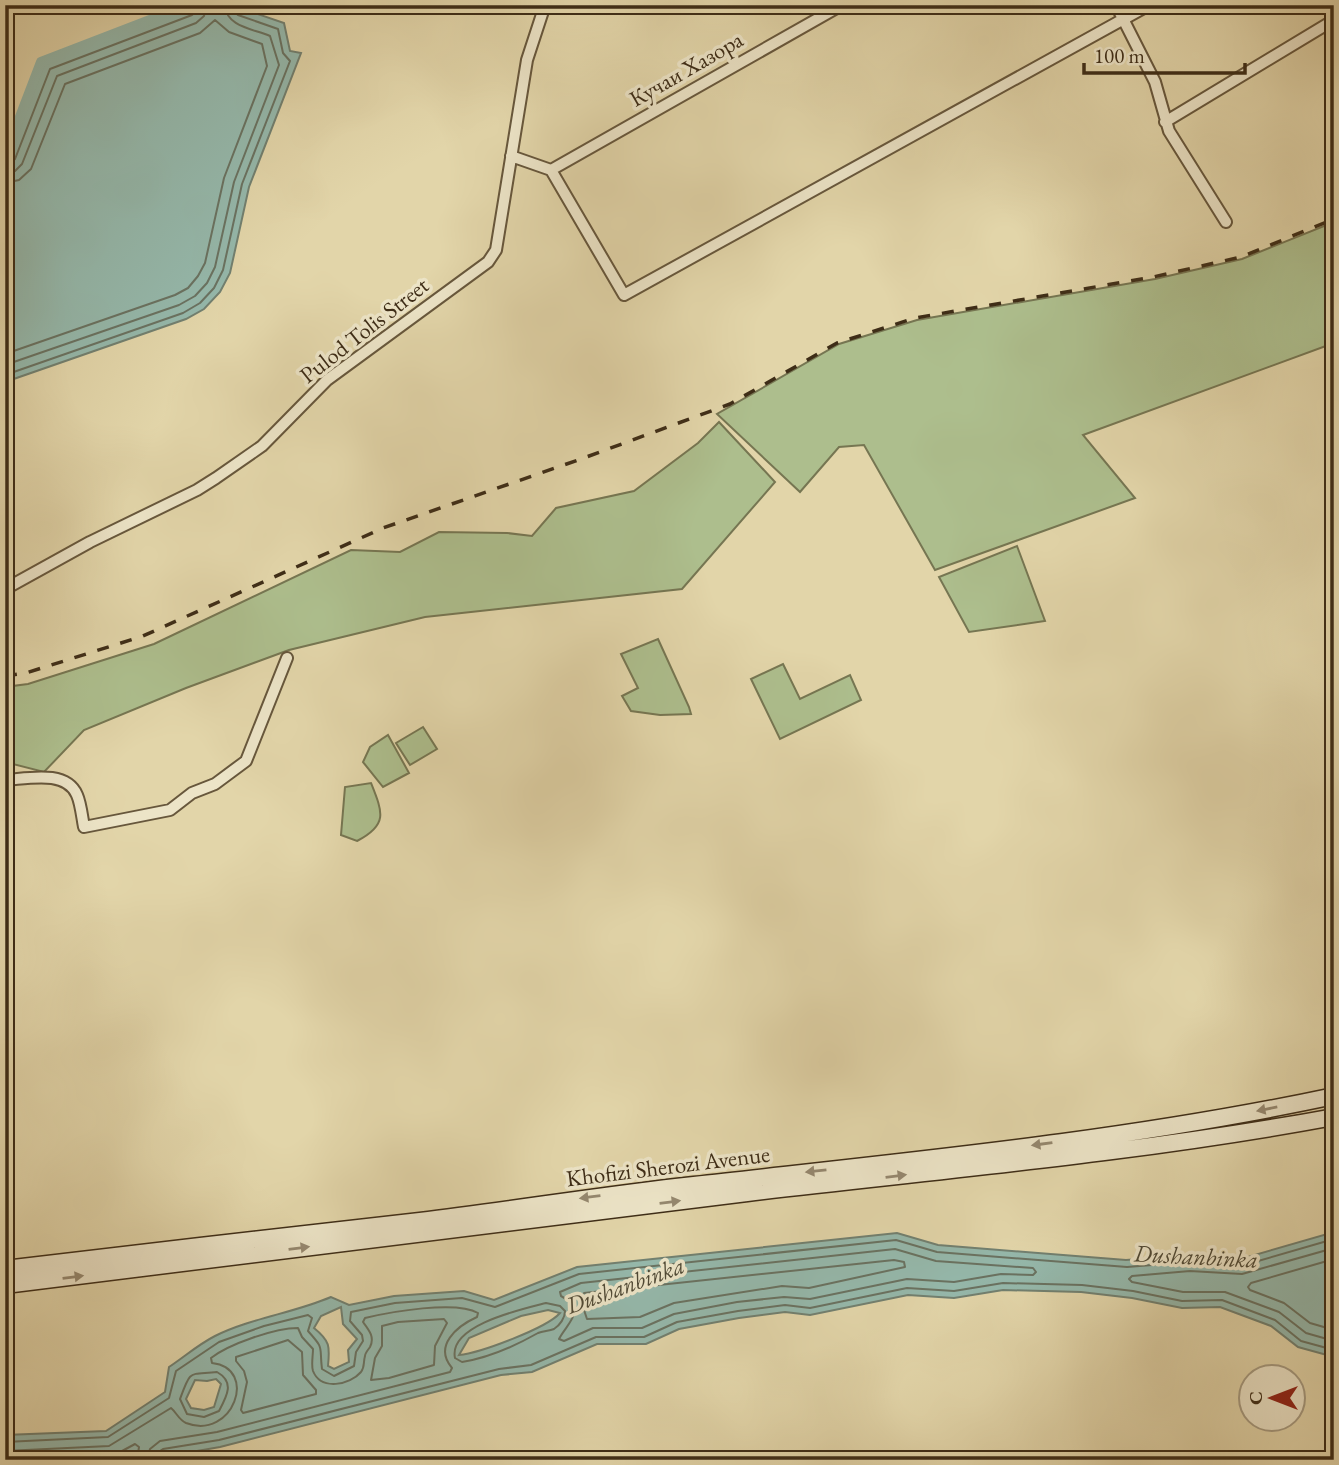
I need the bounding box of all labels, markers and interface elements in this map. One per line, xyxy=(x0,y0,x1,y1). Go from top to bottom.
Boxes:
street label: Кучаи Хазора xyxy=(624,24,749,114)
scale bar xyxy=(1084,32,1244,76)
text: 100 m xyxy=(1094,42,1145,69)
street label: Pulod Tolis Street xyxy=(293,270,435,390)
one-way arrow xyxy=(1256,1104,1278,1115)
street label: Khofizi Sherozi Avenue xyxy=(564,1139,772,1193)
one-way arrow xyxy=(1031,1139,1053,1150)
one-way arrow xyxy=(805,1166,827,1177)
one-way arrow xyxy=(885,1170,907,1181)
one-way arrow xyxy=(579,1191,601,1202)
one-way arrow xyxy=(659,1197,681,1208)
water label: Dushanbinka xyxy=(1132,1237,1259,1275)
one-way arrow xyxy=(288,1243,310,1254)
water label: Dushanbinka xyxy=(560,1249,689,1321)
one-way arrow xyxy=(62,1271,84,1282)
north arrow xyxy=(1238,1364,1308,1434)
text: С xyxy=(1243,1391,1268,1405)

